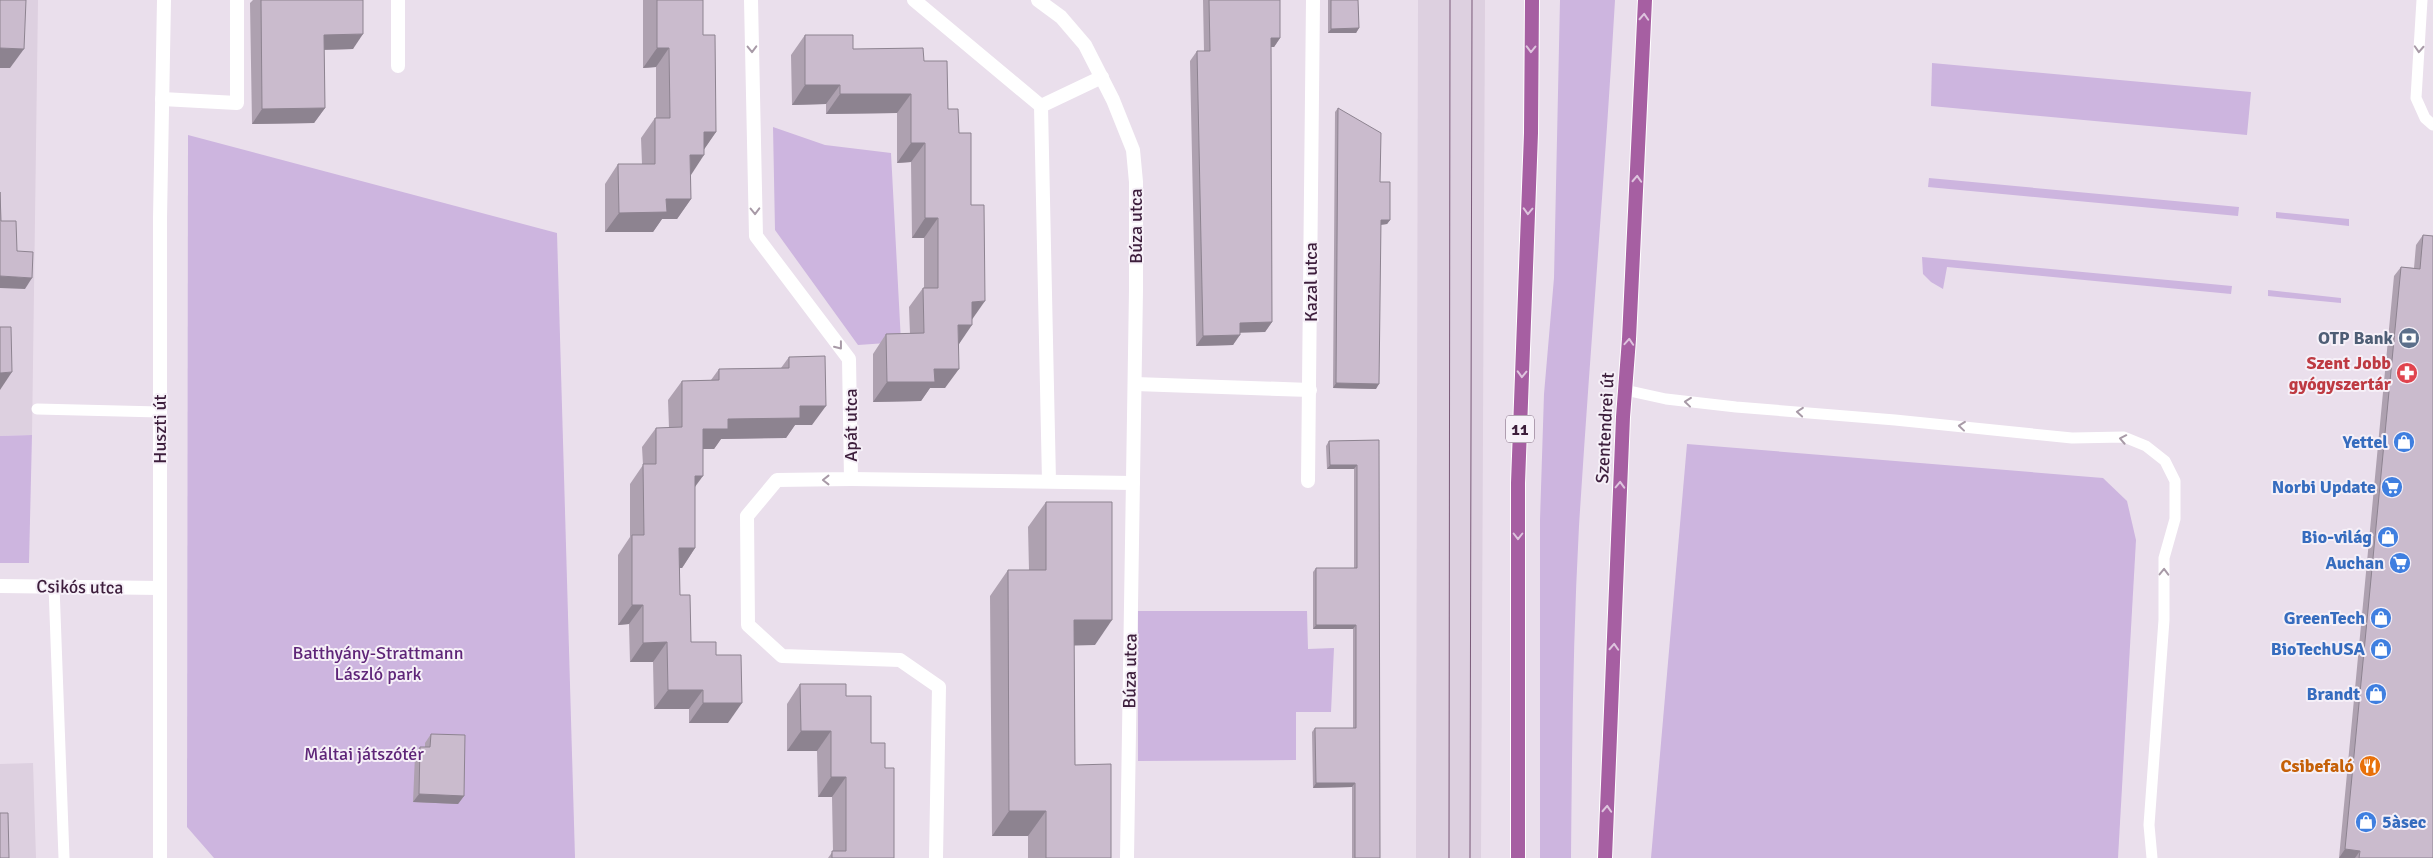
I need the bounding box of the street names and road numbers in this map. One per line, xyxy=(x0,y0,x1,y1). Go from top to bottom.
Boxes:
street label: Búza utca xyxy=(1125,188,1147,264)
street label: Kazal utca xyxy=(1300,242,1322,322)
street label: Szentendrei út xyxy=(1591,372,1619,484)
street label: Apát utca xyxy=(840,388,862,462)
street label: Huszti út xyxy=(149,394,171,464)
road number: 11 xyxy=(1506,416,1534,442)
street label: Csikós utca xyxy=(36,575,124,599)
street label: Búza utca xyxy=(1118,633,1142,709)

